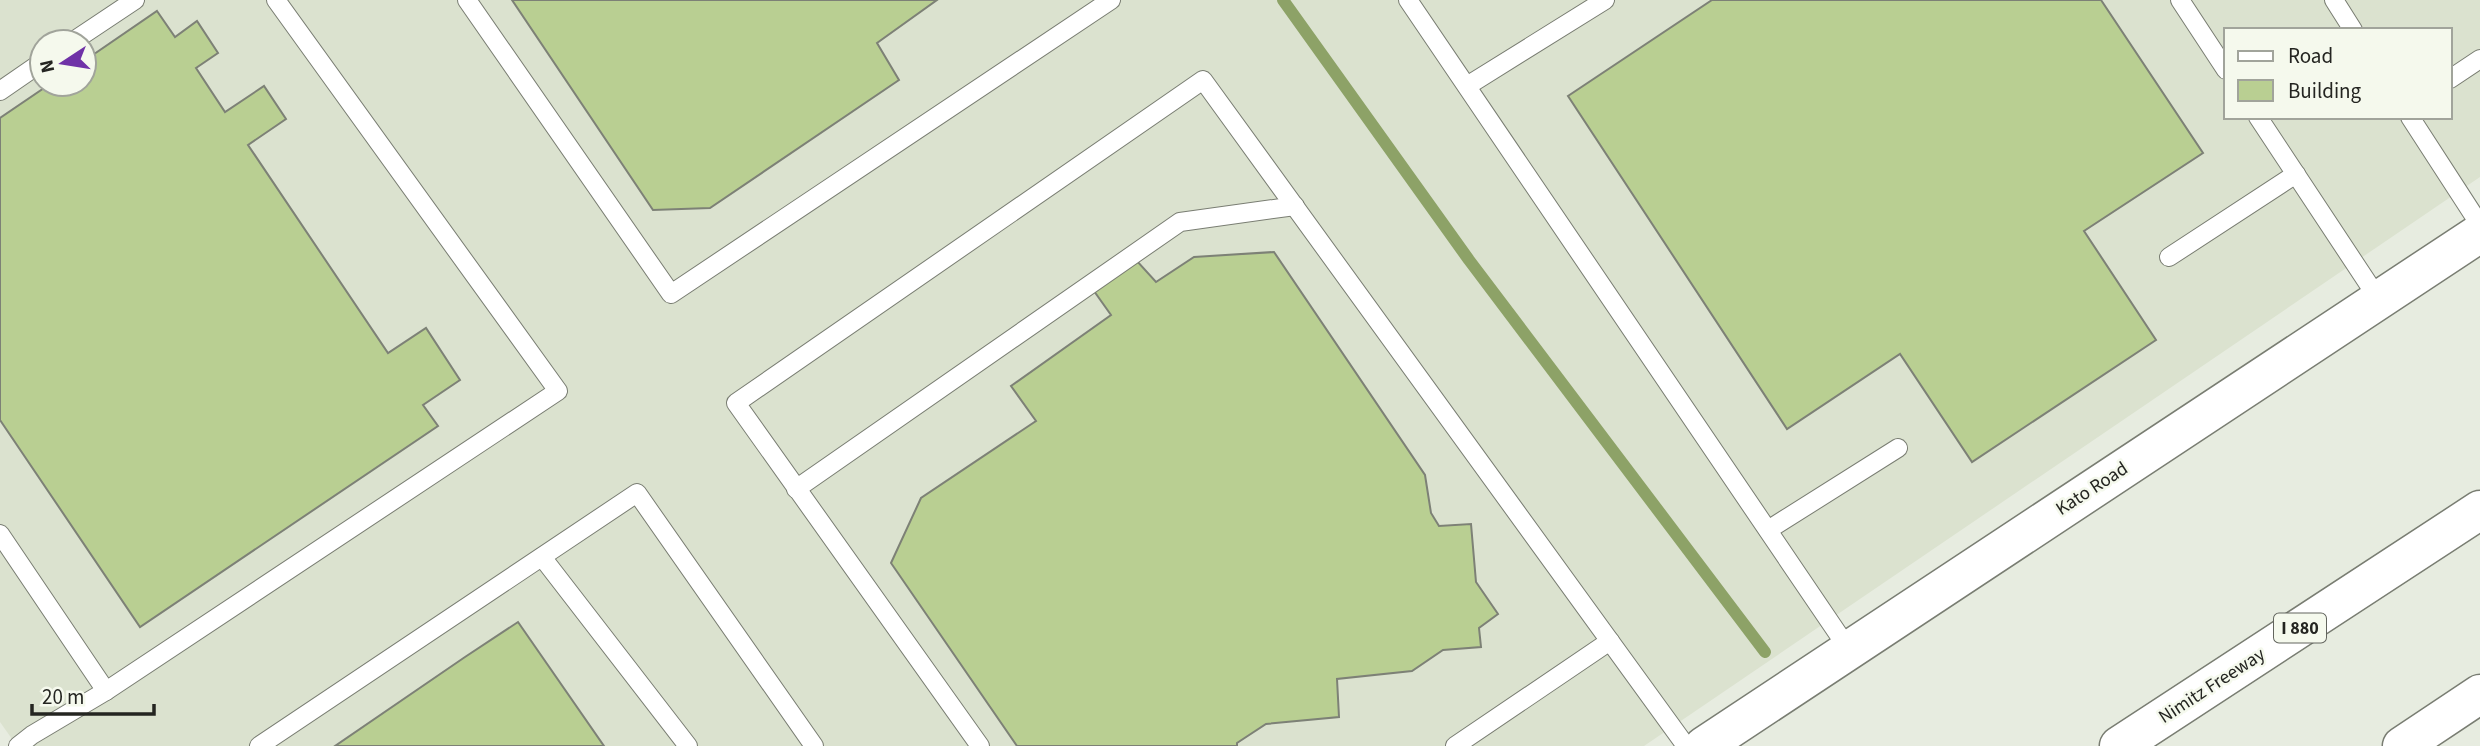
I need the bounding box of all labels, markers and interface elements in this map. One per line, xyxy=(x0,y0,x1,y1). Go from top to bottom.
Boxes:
north arrow xyxy=(28,28,98,98)
legend xyxy=(2224,28,2452,119)
text: Road xyxy=(2288,41,2333,71)
text: N xyxy=(33,57,62,75)
text: Building xyxy=(2288,76,2362,106)
street label: Kato Road xyxy=(2051,456,2133,522)
road number: I 880 xyxy=(2274,614,2326,642)
street label: Nimitz Freeway xyxy=(2154,641,2271,731)
scale bar xyxy=(32,672,154,716)
text: 20 m xyxy=(42,682,84,712)

